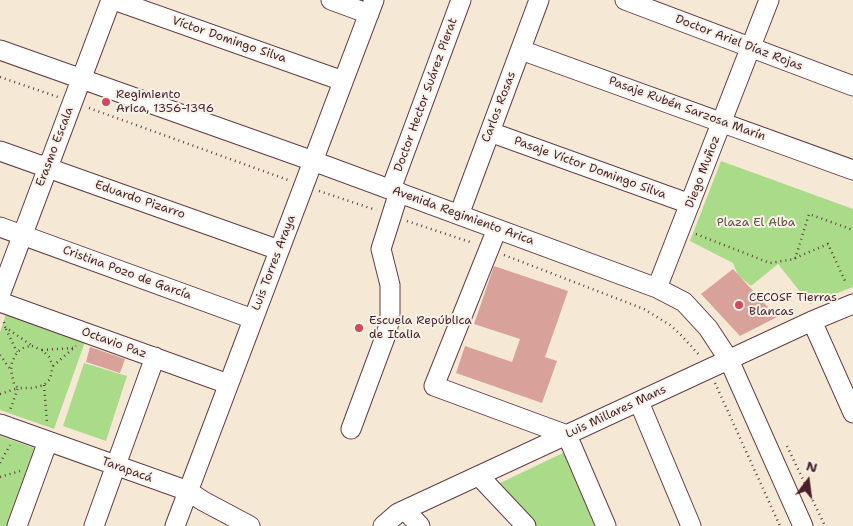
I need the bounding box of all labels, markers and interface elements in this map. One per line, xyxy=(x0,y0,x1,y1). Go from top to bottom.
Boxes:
street label: Doctor Ariel Díaz Rojas xyxy=(673,12,805,74)
street label: Víctor Domingo Silva xyxy=(170,14,288,66)
street label: Doctor Hector Suárez Pierat xyxy=(391,16,461,174)
street label: Carlos Rosas xyxy=(479,70,519,144)
street label: Pasaje Rubén Sarzosa Marín xyxy=(607,74,767,144)
place label: Regimiento Arica, 1356-1396 xyxy=(116,88,214,116)
marker: Regimiento Arica, 1356-1396 xyxy=(100,96,112,108)
street label: Erasmo Escala xyxy=(33,105,77,189)
street label: Pasaje Víctor Domingo Silva xyxy=(512,134,668,202)
street label: Diego Muñoz xyxy=(683,134,723,210)
street label: Eduardo Pizarro xyxy=(93,178,187,222)
street label: Avenida Regimiento Arica xyxy=(390,184,536,248)
street label: Luis Torres Araya xyxy=(249,213,299,313)
park label: Plaza El Alba xyxy=(717,216,795,230)
street label: Cristina Pozo de García xyxy=(61,243,193,303)
place label: CECOSF Tierras Blancas xyxy=(749,291,837,319)
marker: CECOSF Tierras Blancas xyxy=(733,299,745,311)
place label: Escuela República de Italia xyxy=(369,314,472,342)
marker: Escuela República de Italia xyxy=(353,322,365,334)
street label: Octavio Paz xyxy=(79,325,149,361)
street label: Luis Millares Mans xyxy=(563,382,669,442)
street label: Tarapacá xyxy=(100,454,154,486)
north arrow xyxy=(783,456,833,506)
text: N xyxy=(804,456,820,477)

